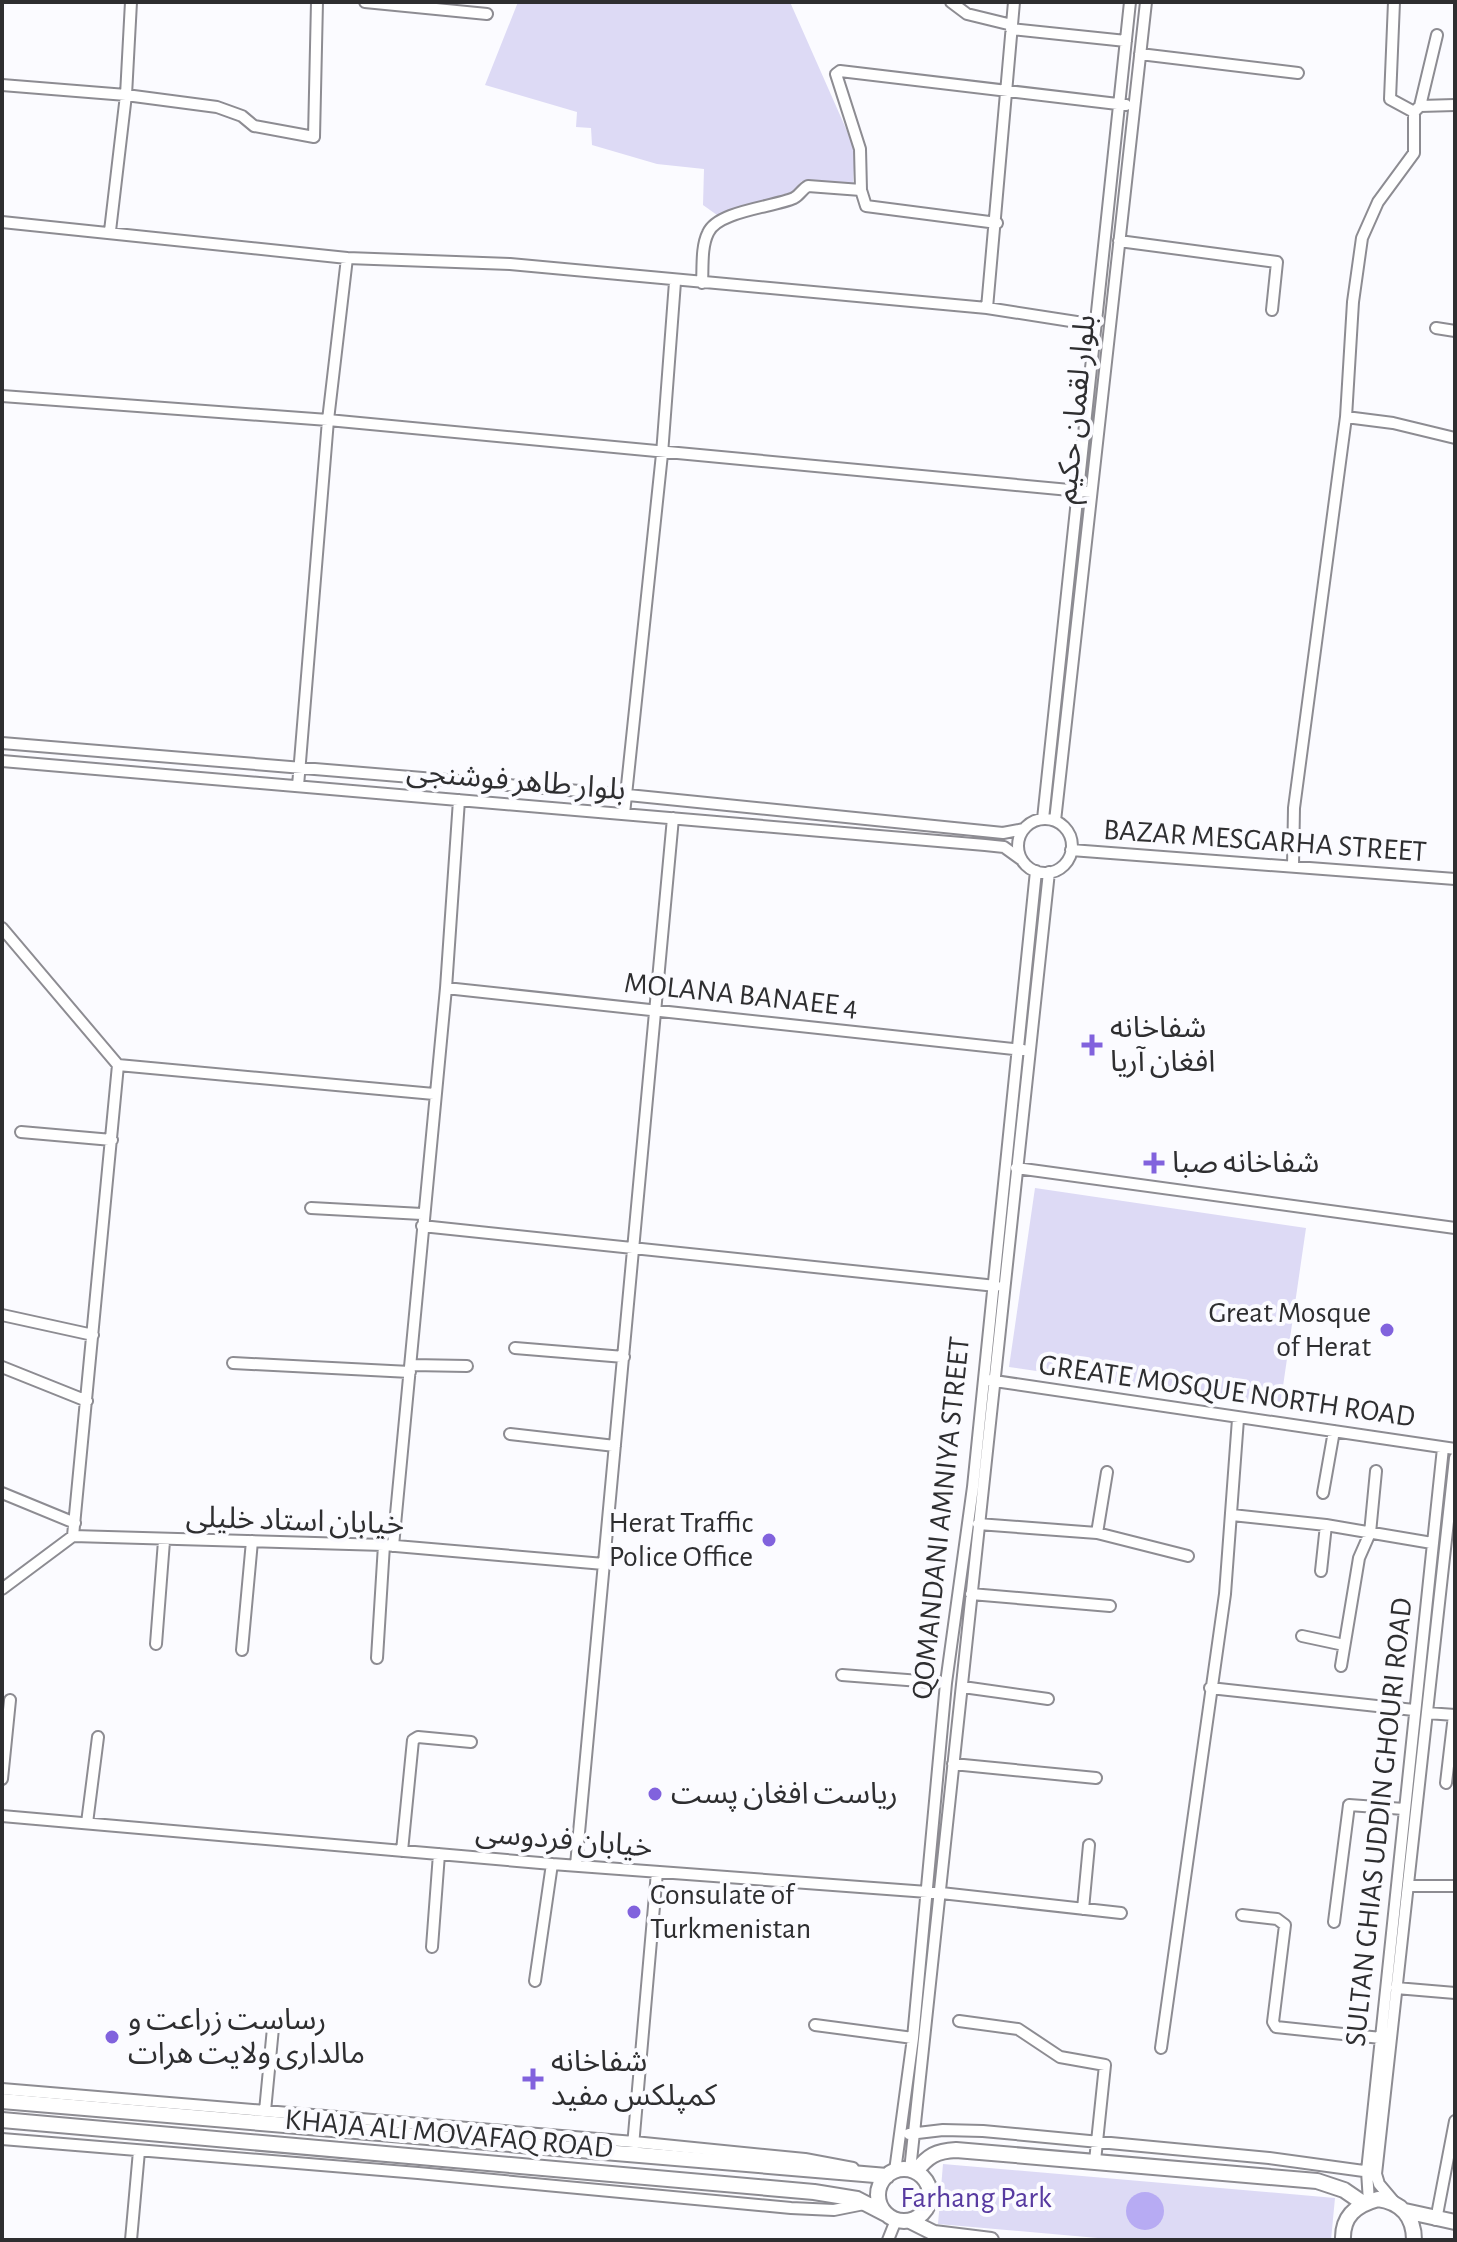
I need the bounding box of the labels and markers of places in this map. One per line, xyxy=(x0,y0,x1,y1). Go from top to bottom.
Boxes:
place label: شفاخانه افغان آریا xyxy=(1110,1013,1215,1078)
marker: شفاخانه افغان آریا xyxy=(1081,1034,1103,1056)
place label: شفاخانه صبا xyxy=(1172,1148,1319,1178)
marker: شفاخانه صبا xyxy=(1143,1152,1165,1174)
place label: Great Mosque of Herat xyxy=(1208,1298,1371,1362)
marker: Great Mosque of Herat xyxy=(1378,1321,1396,1339)
place label: Herat Traffic Police Office xyxy=(608,1508,753,1572)
marker: Herat Traffic Police Office xyxy=(760,1531,778,1549)
place label: ریاست افغان پست xyxy=(671,1779,898,1812)
marker: ریاست افغان پست xyxy=(646,1785,664,1803)
place label: Consulate of Turkmenistan xyxy=(650,1880,811,1944)
marker: Consulate of Turkmenistan xyxy=(625,1903,643,1921)
place label: رساست زراعت و مالداری ولایت هرات xyxy=(128,2005,365,2070)
marker: رساست زراعت و مالداری ولایت هرات xyxy=(103,2028,121,2046)
place label: شفاخانه کمپلکس مفید xyxy=(551,2047,718,2114)
marker: شفاخانه کمپلکس مفید xyxy=(522,2068,544,2090)

